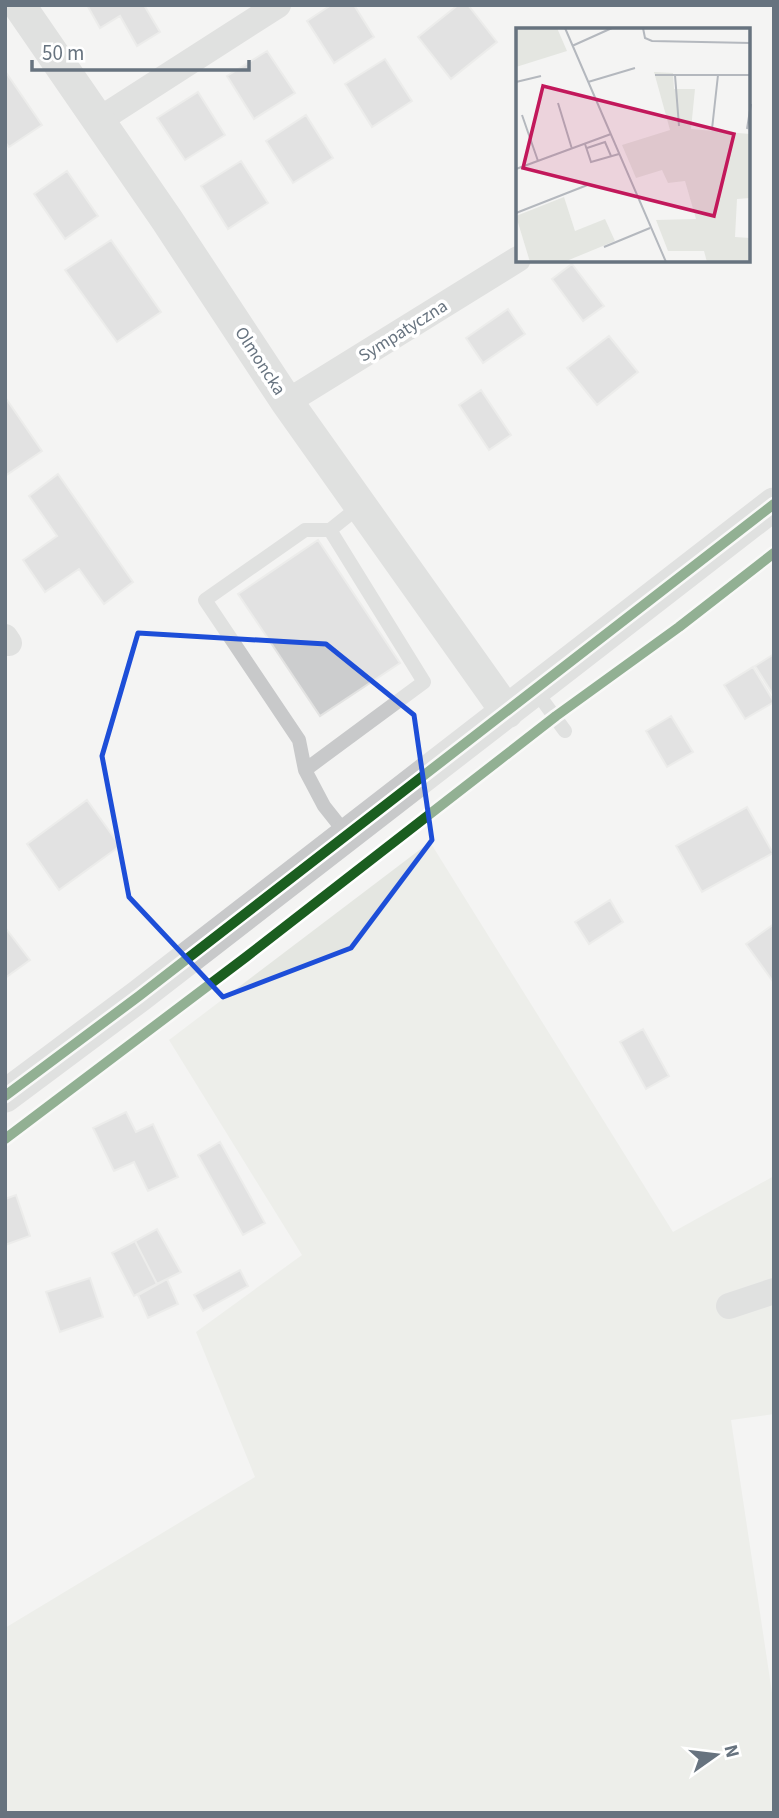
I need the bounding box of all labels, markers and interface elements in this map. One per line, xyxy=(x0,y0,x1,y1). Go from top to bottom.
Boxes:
scale bar xyxy=(32,28,248,72)
inset map xyxy=(516,28,751,262)
text: 50 m xyxy=(42,38,84,68)
street label: Sympatyczna xyxy=(354,294,452,368)
street label: Olmoncka xyxy=(229,322,291,400)
north arrow xyxy=(681,1720,751,1790)
text: N xyxy=(716,1742,746,1761)

